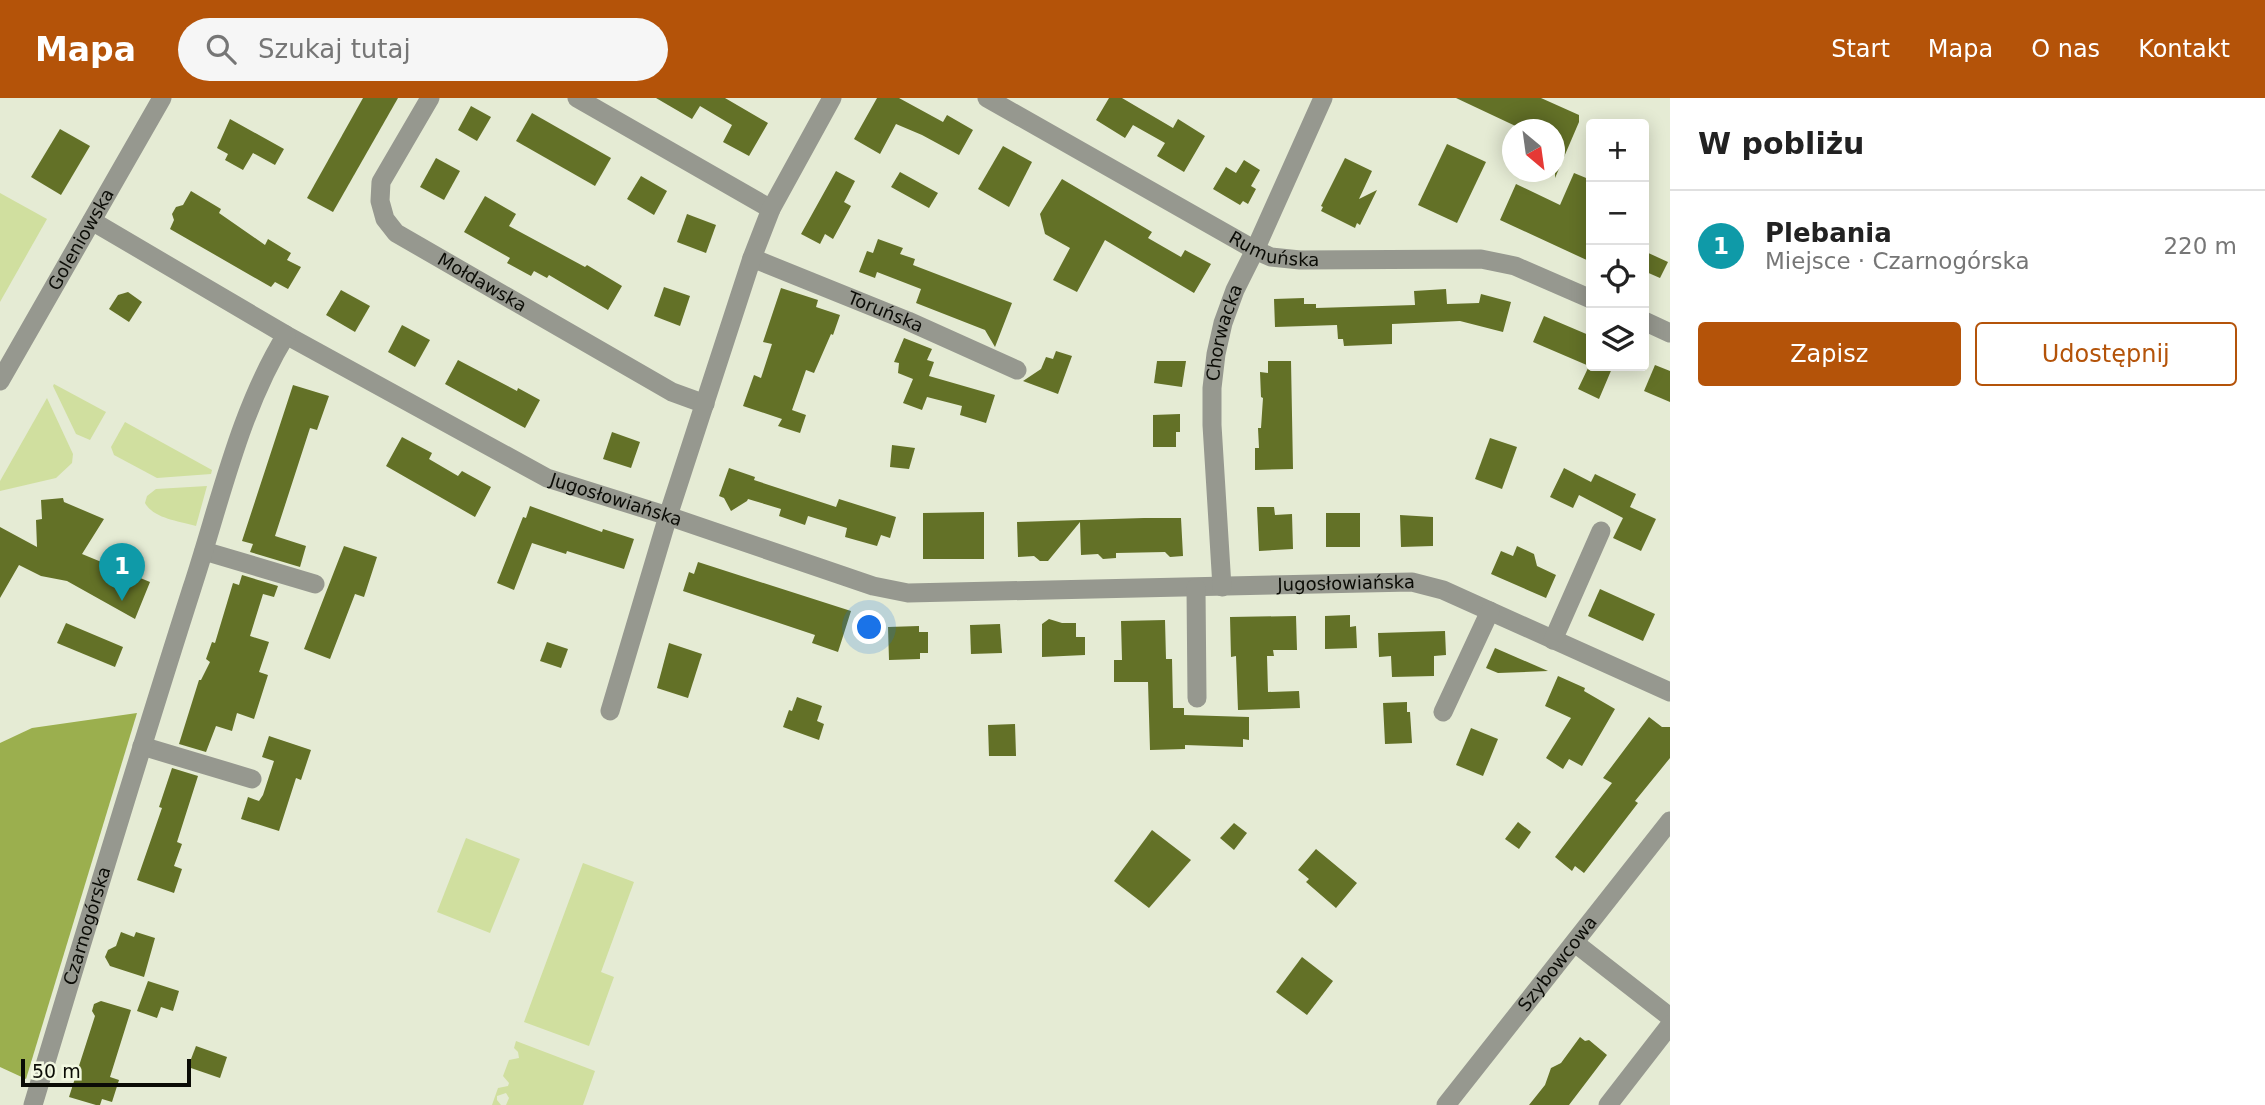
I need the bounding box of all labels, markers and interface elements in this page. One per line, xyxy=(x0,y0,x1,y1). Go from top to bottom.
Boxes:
search box xyxy=(178,18,668,81)
text: Mapa xyxy=(35,30,136,69)
icon: search xyxy=(202,30,240,68)
text: Szukaj tutaj xyxy=(258,34,411,64)
text: Start xyxy=(1831,35,1890,63)
text: Mapa xyxy=(1928,35,1993,63)
text: O nas xyxy=(2031,35,2100,63)
text: Kontakt xyxy=(2138,35,2230,63)
north arrow xyxy=(1502,119,1565,182)
map controls xyxy=(1586,119,1649,371)
button: + xyxy=(1586,119,1649,182)
text: W pobliżu xyxy=(1698,126,1864,161)
button: − xyxy=(1586,182,1649,245)
street label: Goleniowska xyxy=(43,185,118,294)
text: Plebania xyxy=(1765,218,1892,248)
street label: Rumuńska xyxy=(1226,227,1319,270)
text: 1 xyxy=(1713,233,1729,259)
text: 220 m xyxy=(2163,233,2237,259)
button: locate xyxy=(1586,245,1649,308)
street label: Mołdawska xyxy=(434,248,531,316)
text: Miejsce · Czarnogórska xyxy=(1765,248,2030,274)
street label: Chorwacka xyxy=(1202,281,1246,382)
street label: Toruńska xyxy=(844,286,927,337)
button: layers xyxy=(1586,308,1649,371)
button: Zapisz xyxy=(1698,322,1961,386)
button: Udostępnij xyxy=(1975,322,2237,386)
street label: Jugosłowiańska xyxy=(547,468,685,530)
pin: 1 xyxy=(99,543,145,601)
street label: Jugosłowiańska xyxy=(1276,571,1415,595)
your location xyxy=(852,610,886,644)
street label: Czarnogórska xyxy=(59,864,115,988)
street label: Szybowcowa xyxy=(1513,912,1601,1015)
scale bar xyxy=(21,1056,191,1088)
text: 50 m xyxy=(32,1060,81,1082)

